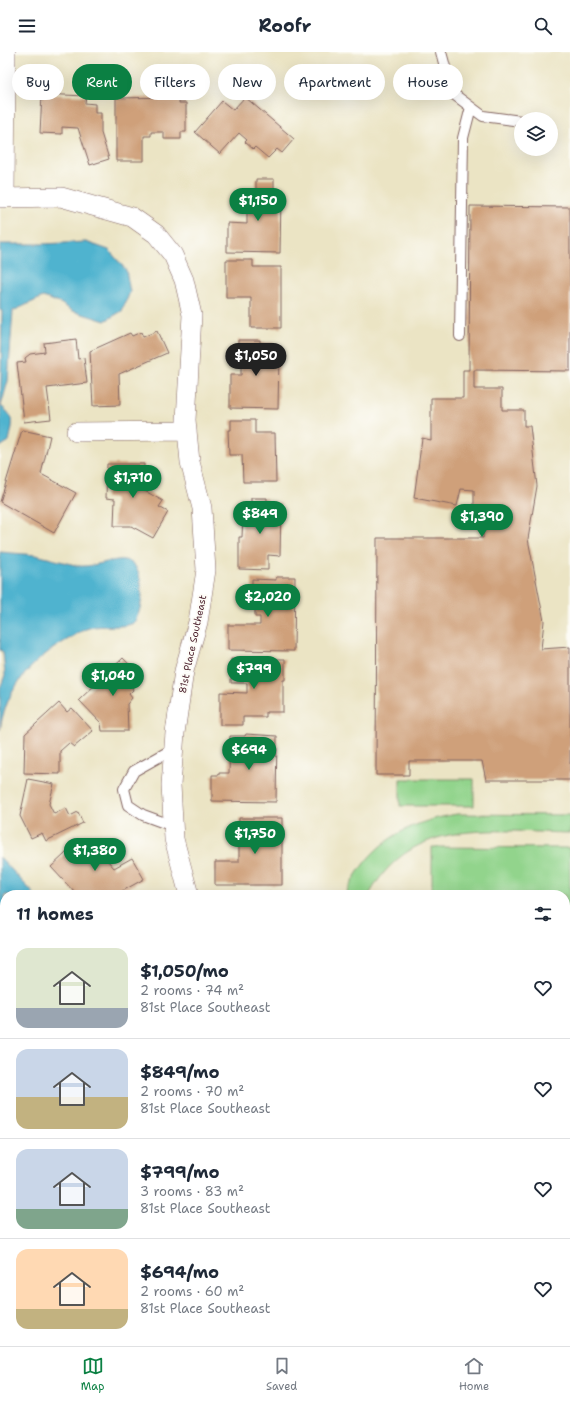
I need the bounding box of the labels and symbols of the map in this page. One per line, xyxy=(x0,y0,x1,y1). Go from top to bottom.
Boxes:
pin: $1,150 xyxy=(225,188,291,222)
pin: $1,050 xyxy=(223,343,289,377)
pin: $1,710 xyxy=(100,465,166,499)
pin: $849 xyxy=(236,501,284,535)
pin: $1,390 xyxy=(449,504,515,538)
pin: $2,020 xyxy=(235,584,301,618)
street label: 81st Place Southeast xyxy=(176,594,209,695)
pin: $799 xyxy=(230,656,278,690)
pin: $1,040 xyxy=(80,663,146,697)
pin: $694 xyxy=(225,737,273,771)
pin: $1,750 xyxy=(222,821,288,855)
pin: $1,380 xyxy=(62,838,128,872)

